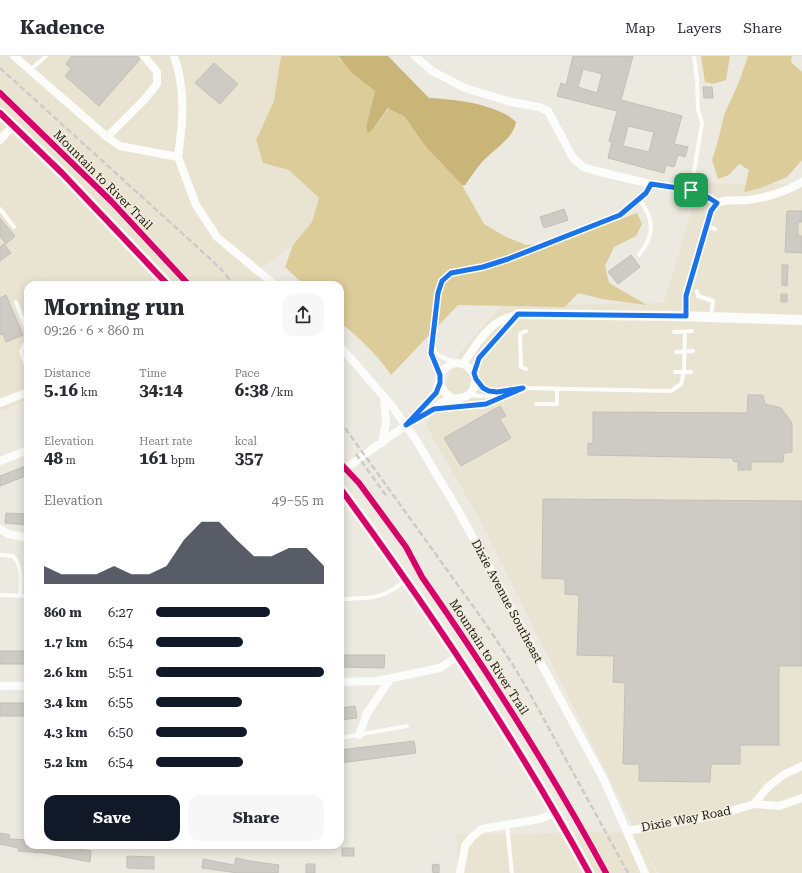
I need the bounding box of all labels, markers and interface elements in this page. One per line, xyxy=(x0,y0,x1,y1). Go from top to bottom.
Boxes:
text: Kadence xyxy=(20,16,105,39)
text: Map xyxy=(625,20,655,36)
text: Layers xyxy=(677,20,721,36)
text: Share xyxy=(743,20,782,36)
street label: Mountain to River Trail xyxy=(51,128,156,233)
pin xyxy=(674,173,708,207)
icon: arrive xyxy=(680,179,702,201)
button: share xyxy=(282,294,324,336)
text: Morning run xyxy=(44,295,185,320)
text: 09:26 · 6 × 860 m xyxy=(44,323,144,338)
text: Distance xyxy=(44,367,91,380)
text: Time xyxy=(139,367,166,380)
text: Pace xyxy=(235,367,259,380)
text: 5.16 xyxy=(44,380,78,400)
text: 34:14 xyxy=(139,380,183,400)
text: 6:38 xyxy=(235,380,269,400)
text: km xyxy=(78,386,98,399)
text: /km xyxy=(269,386,294,399)
text: Elevation xyxy=(44,435,94,448)
text: Heart rate xyxy=(139,435,192,448)
text: kcal xyxy=(235,435,257,448)
text: 48 xyxy=(44,448,63,468)
text: 161 xyxy=(139,448,168,468)
text: 357 xyxy=(235,448,263,468)
text: m xyxy=(63,454,76,467)
text: bpm xyxy=(168,454,195,467)
text: Elevation xyxy=(44,493,103,508)
text: 49–55 m xyxy=(272,493,324,508)
street label: Dixie Avenue Southeast xyxy=(469,537,546,665)
street label: Mountain to River Trail xyxy=(447,597,532,717)
text: 860 m xyxy=(44,605,82,620)
text: 6:27 xyxy=(108,605,133,620)
text: 1.7 km xyxy=(44,635,87,650)
text: 6:54 xyxy=(108,635,133,650)
text: 2.6 km xyxy=(44,665,87,680)
text: 5:51 xyxy=(108,665,133,680)
text: 3.4 km xyxy=(44,695,87,710)
text: 6:55 xyxy=(108,695,133,710)
text: 4.3 km xyxy=(44,725,87,740)
text: 6:50 xyxy=(108,725,133,740)
text: 5.2 km xyxy=(44,755,87,770)
text: 6:54 xyxy=(108,755,133,770)
button: Save xyxy=(44,795,180,841)
button: Share xyxy=(188,795,324,841)
street label: Dixie Way Road xyxy=(640,803,732,835)

